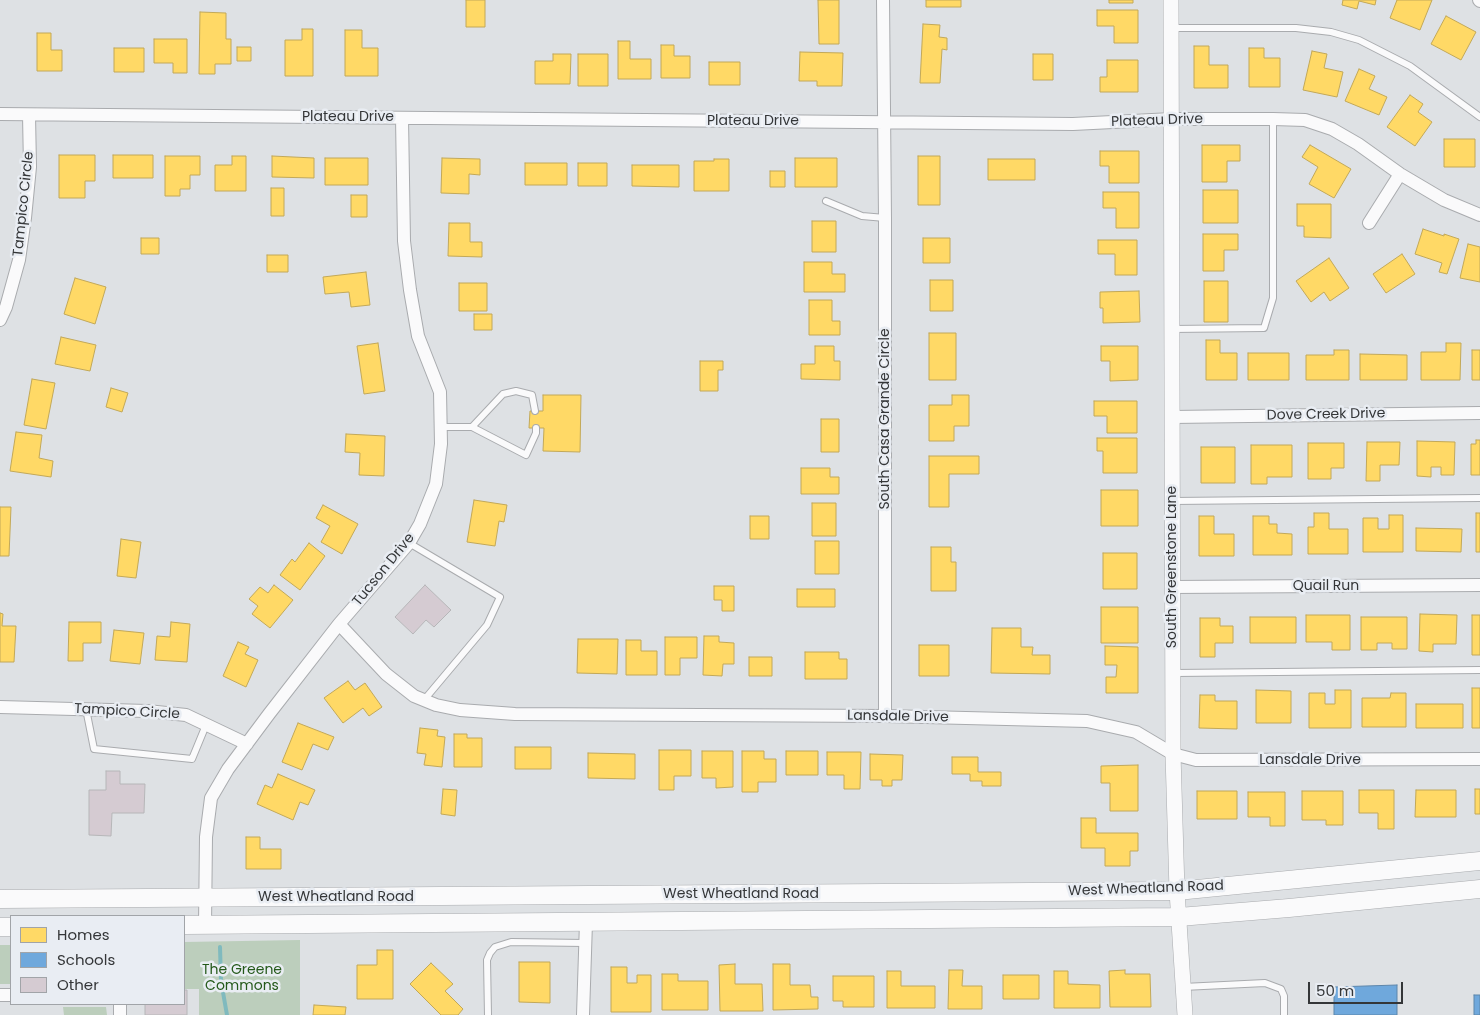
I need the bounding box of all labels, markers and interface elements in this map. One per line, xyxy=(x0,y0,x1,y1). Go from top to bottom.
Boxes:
street label: Plateau Drive xyxy=(302,109,394,125)
street label: Plateau Drive xyxy=(1111,111,1203,131)
street label: Plateau Drive xyxy=(707,113,799,129)
street label: Tampico Circle xyxy=(10,151,38,257)
street label: South Casa Grande Circle xyxy=(877,328,893,510)
street label: Dove Creek Drive xyxy=(1267,406,1385,424)
street label: South Greenstone Lane xyxy=(1164,486,1180,648)
street label: Tucson Drive xyxy=(349,530,419,610)
street label: Quail Run xyxy=(1293,578,1359,594)
street label: Tampico Circle xyxy=(74,701,180,723)
street label: Lansdale Drive xyxy=(847,708,949,726)
street label: Lansdale Drive xyxy=(1259,752,1361,768)
street label: West Wheatland Road xyxy=(1068,878,1224,900)
street label: West Wheatland Road xyxy=(663,886,819,902)
street label: West Wheatland Road xyxy=(258,889,414,905)
legend xyxy=(10,915,185,1005)
text: Homes xyxy=(57,924,110,945)
text: Schools xyxy=(57,949,115,970)
park label: The Greene Commons xyxy=(202,962,282,994)
scale bar xyxy=(1310,972,1405,1004)
text: Other xyxy=(57,974,99,995)
text: 50 m xyxy=(1316,980,1354,1001)

